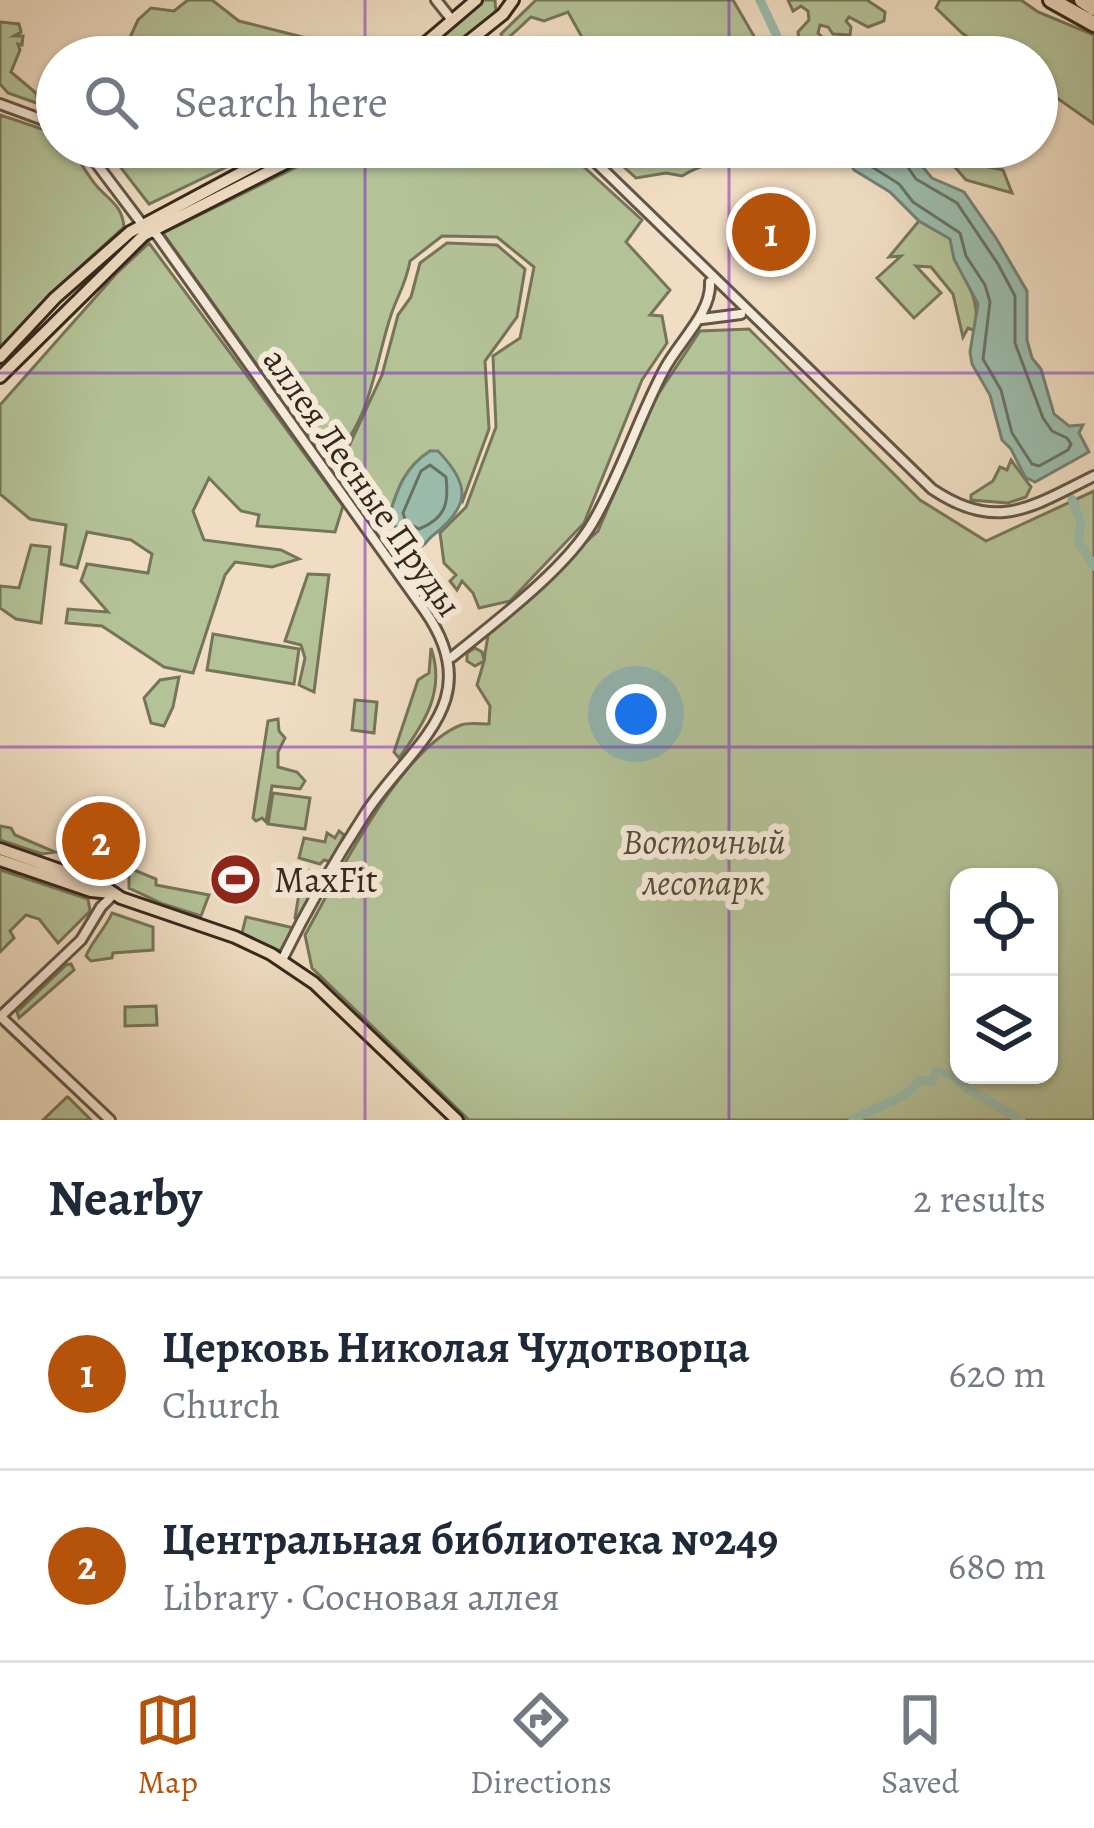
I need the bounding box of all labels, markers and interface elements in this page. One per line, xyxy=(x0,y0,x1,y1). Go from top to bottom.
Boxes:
search box xyxy=(36,36,1058,168)
icon: search xyxy=(78,69,144,135)
text: Search here xyxy=(174,71,388,133)
pin: 1 xyxy=(732,187,810,277)
street label: аллея Лесные Пруды xyxy=(252,338,474,626)
your location xyxy=(606,684,666,744)
pin: 2 xyxy=(62,796,140,886)
park label: Восточный лесопарк xyxy=(622,817,786,907)
sports icon: MaxFit xyxy=(207,851,263,907)
place label: MaxFit xyxy=(274,855,378,904)
map controls xyxy=(950,868,1058,1084)
button: locate xyxy=(950,868,1058,976)
button: layers xyxy=(950,976,1058,1084)
text: Nearby xyxy=(48,1163,202,1233)
text: 2 results xyxy=(913,1172,1046,1225)
text: Церковь Николая Чудотворца xyxy=(162,1316,750,1378)
text: 1 xyxy=(80,1347,94,1400)
text: 620 m xyxy=(948,1347,1046,1400)
text: Church xyxy=(162,1378,280,1431)
text: Центральная библиотека №249 xyxy=(162,1508,778,1570)
text: 2 xyxy=(78,1539,96,1592)
text: 680 m xyxy=(948,1539,1046,1592)
text: Library · Сосновая аллея xyxy=(162,1570,560,1623)
tab: Map xyxy=(135,1687,201,1804)
tab: Directions xyxy=(470,1687,612,1804)
tab: Saved xyxy=(881,1687,959,1804)

